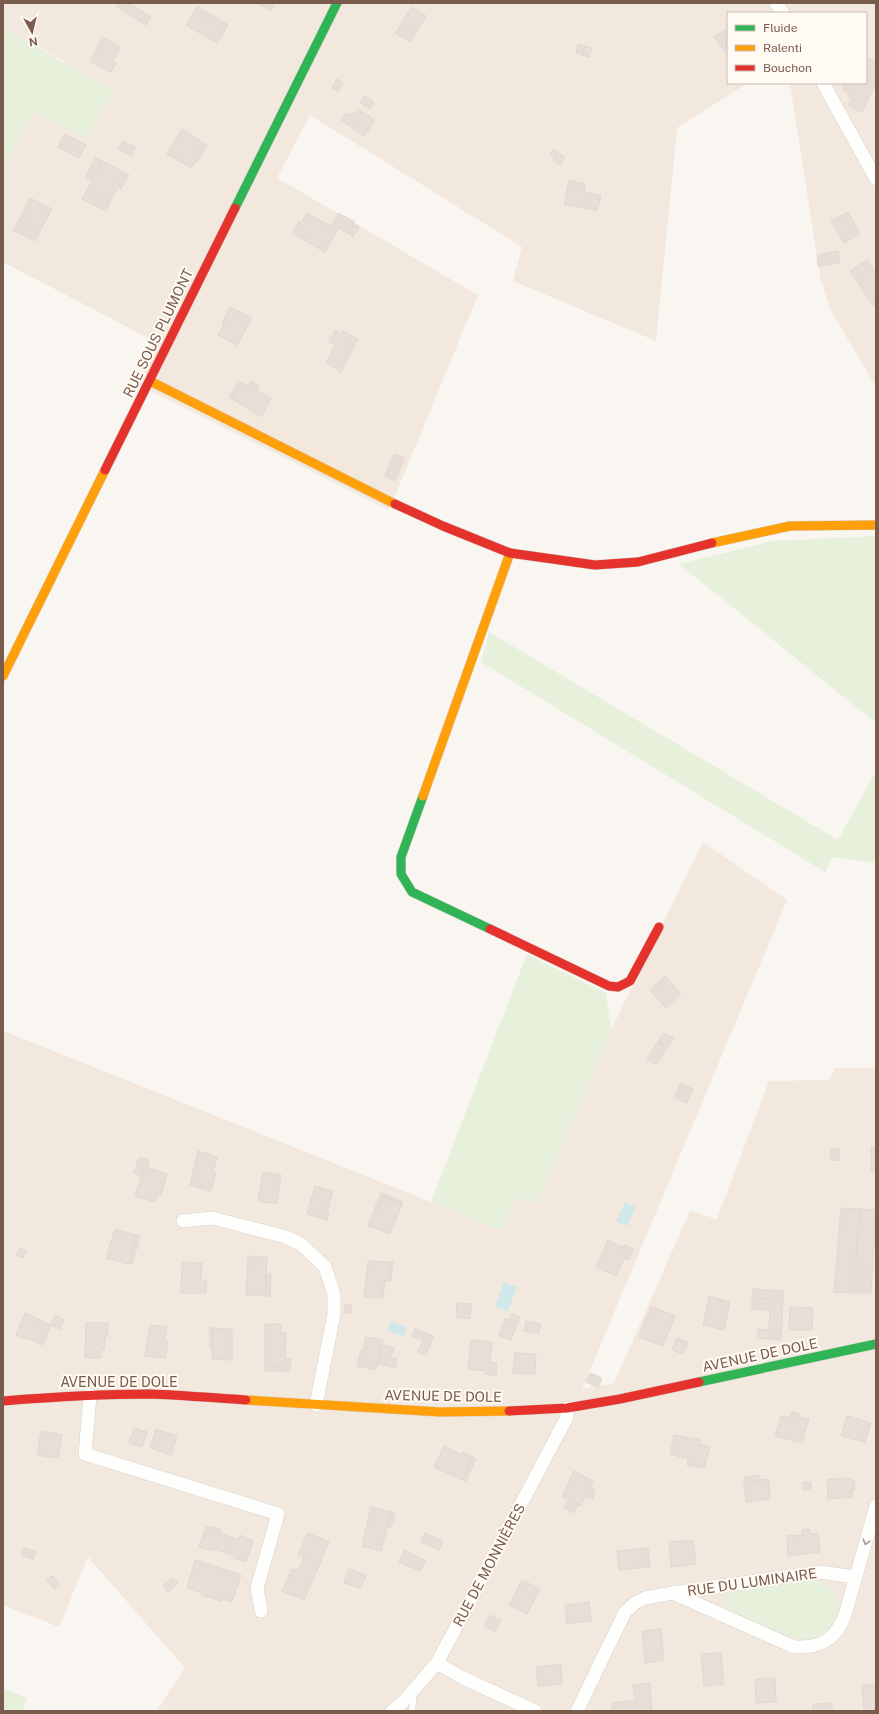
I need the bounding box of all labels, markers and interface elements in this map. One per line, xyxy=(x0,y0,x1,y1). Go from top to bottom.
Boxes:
north arrow xyxy=(12,12,52,52)
legend xyxy=(727,12,867,84)
text: Fluide xyxy=(763,21,798,35)
text: N xyxy=(28,35,38,48)
text: Ralenti xyxy=(763,41,802,55)
text: Bouchon xyxy=(763,61,812,75)
street label: RUE SOUS PLUMONT xyxy=(120,266,196,400)
street label: AVENUE DE DOLE xyxy=(701,1335,819,1375)
street label: AVENUE DE DOLE xyxy=(60,1374,178,1390)
street label: AVENUE DE DOLE xyxy=(384,1387,502,1405)
street label: RUE DE MONNIÈRES xyxy=(449,1500,528,1629)
one-way arrow xyxy=(862,1538,871,1545)
street label: RUE DU LUMINAIRE xyxy=(686,1565,818,1599)

